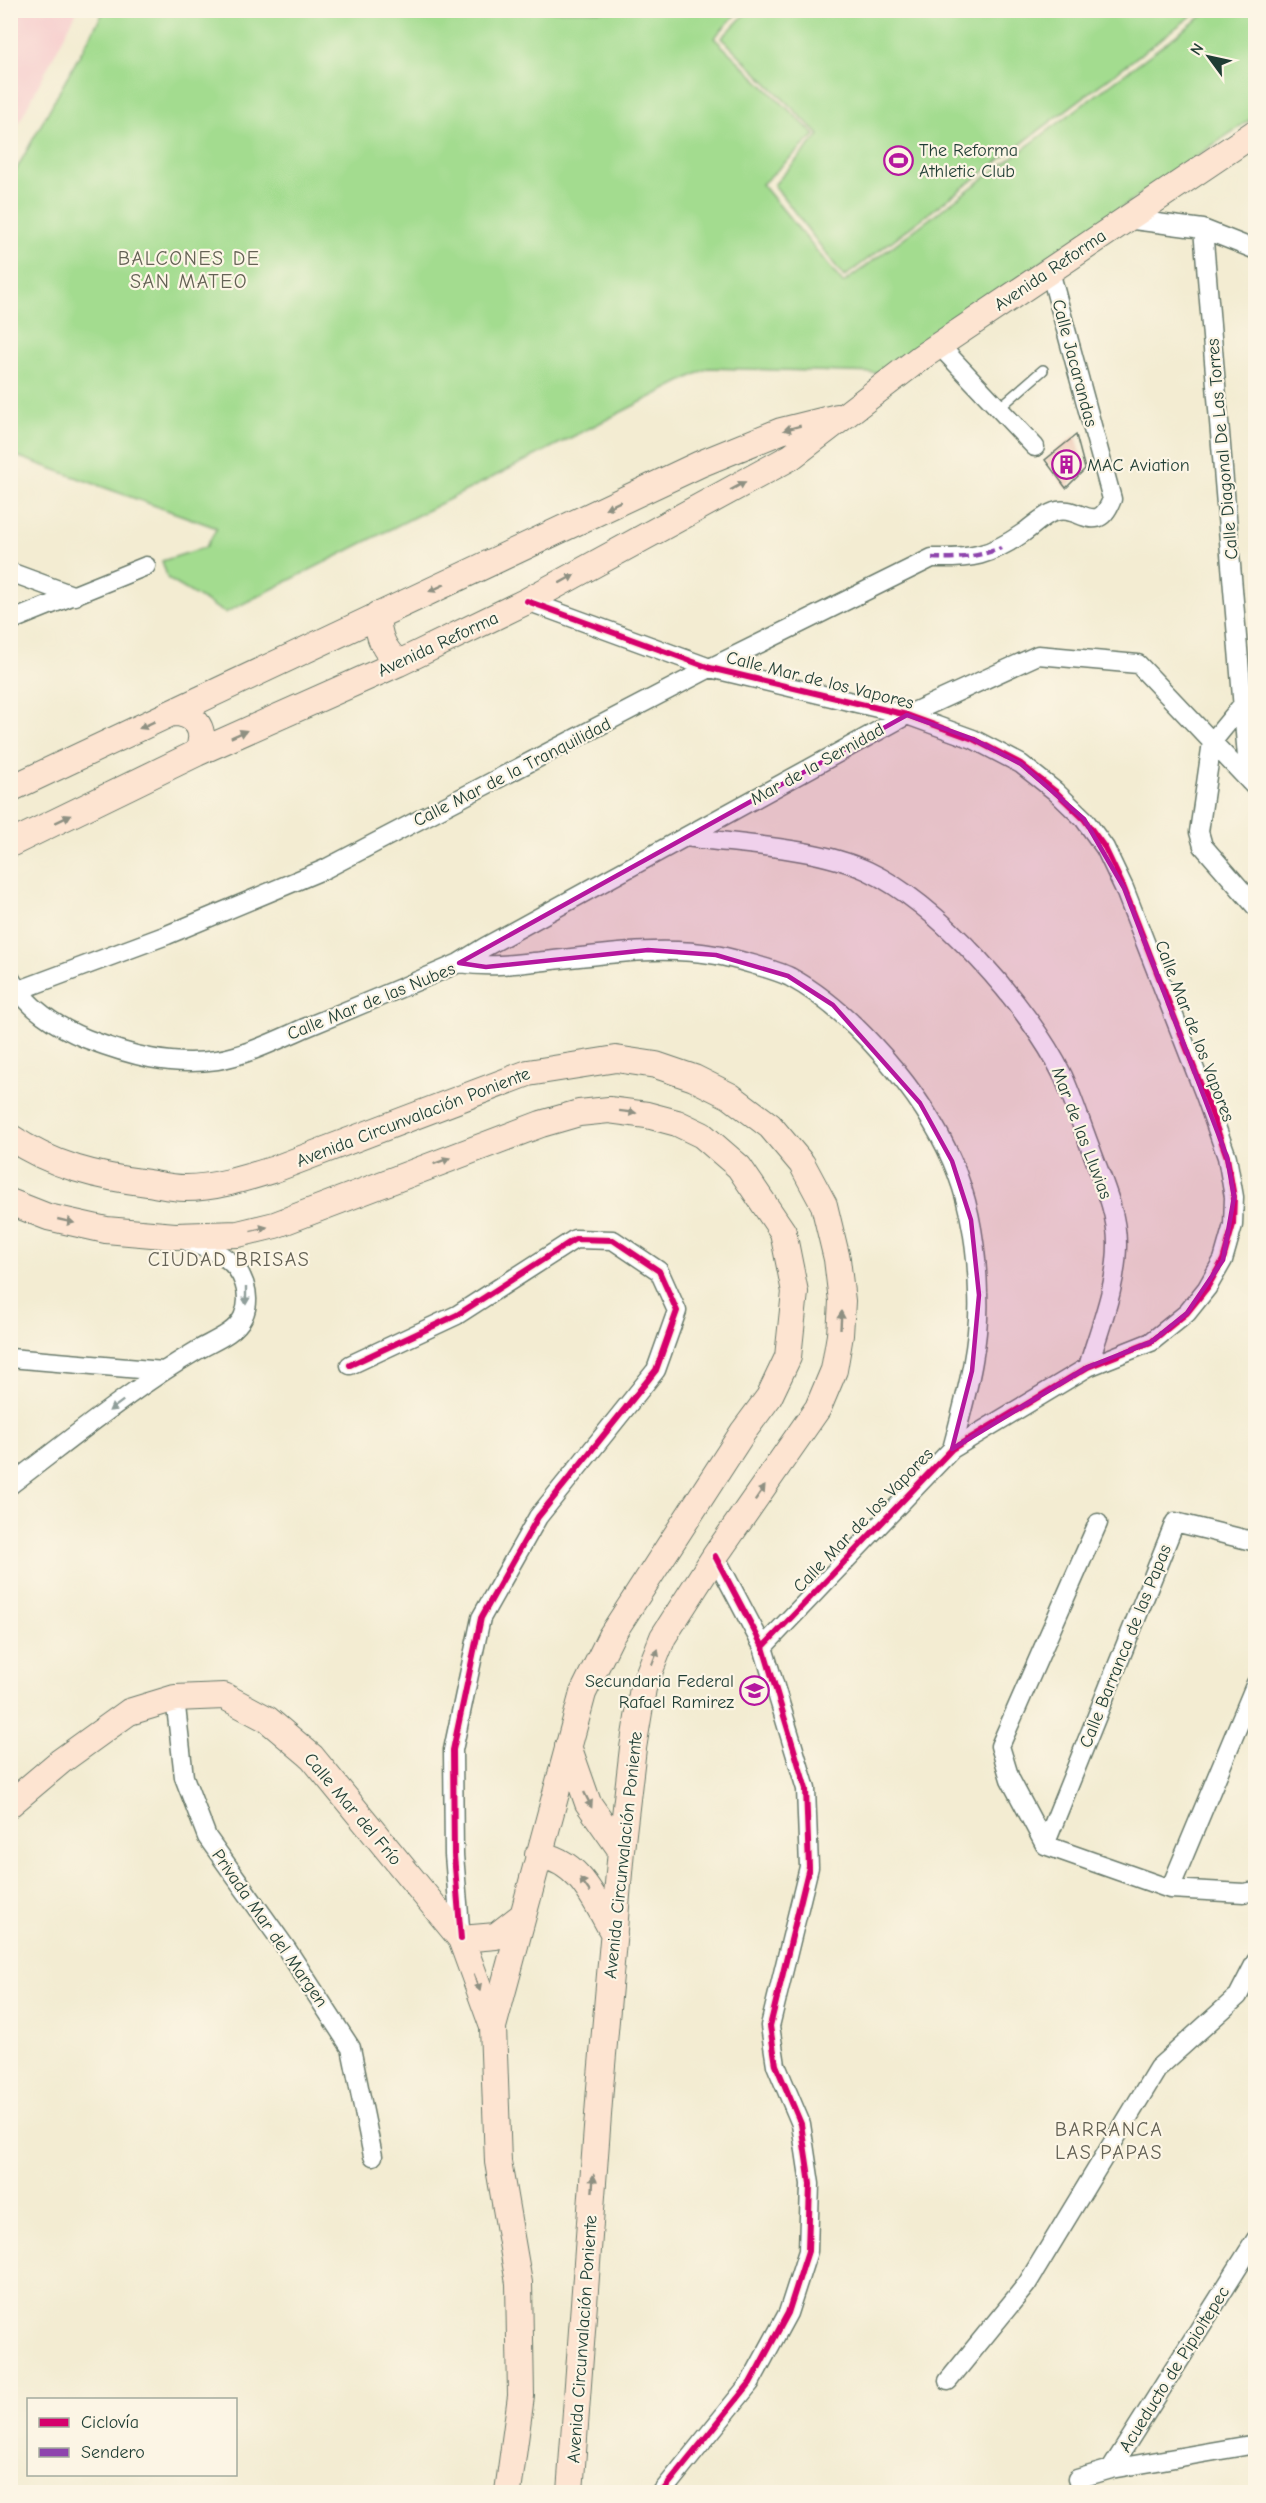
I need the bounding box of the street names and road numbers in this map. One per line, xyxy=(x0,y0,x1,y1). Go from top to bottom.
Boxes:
street label: Avenida Reforma xyxy=(990,225,1110,316)
street label: Calle Jacarandas xyxy=(1047,297,1102,429)
street label: Calle Diagonal De Las Torres xyxy=(1202,338,1243,560)
street label: Avenida Reforma xyxy=(375,607,502,682)
street label: Calle Mar de los Vapores xyxy=(724,647,916,714)
street label: Calle Mar de la Tranquilidad xyxy=(410,713,615,832)
street label: Mar de la Sernidad xyxy=(747,719,888,810)
street label: Calle Mar de los Vapores xyxy=(1150,938,1239,1125)
street label: Calle Mar de las Nubes xyxy=(284,958,458,1045)
street label: Avenida Circunvalación Poniente xyxy=(293,1063,533,1172)
street label: Mar de las Lluvias xyxy=(1047,1064,1116,1202)
street label: Calle Mar de los Vapores xyxy=(789,1444,938,1597)
street label: Calle Barranca de las Papas xyxy=(1075,1542,1176,1751)
street label: Avenida Circunvalación Poniente xyxy=(600,1730,647,1980)
street label: Calle Mar del Frío xyxy=(299,1749,406,1870)
street label: Privada Mar del Margen xyxy=(207,1845,332,2011)
street label: Avenida Circunvalación Poniente xyxy=(563,2214,602,2464)
street label: Acueducto de Pipioltepec xyxy=(1115,2282,1234,2456)

